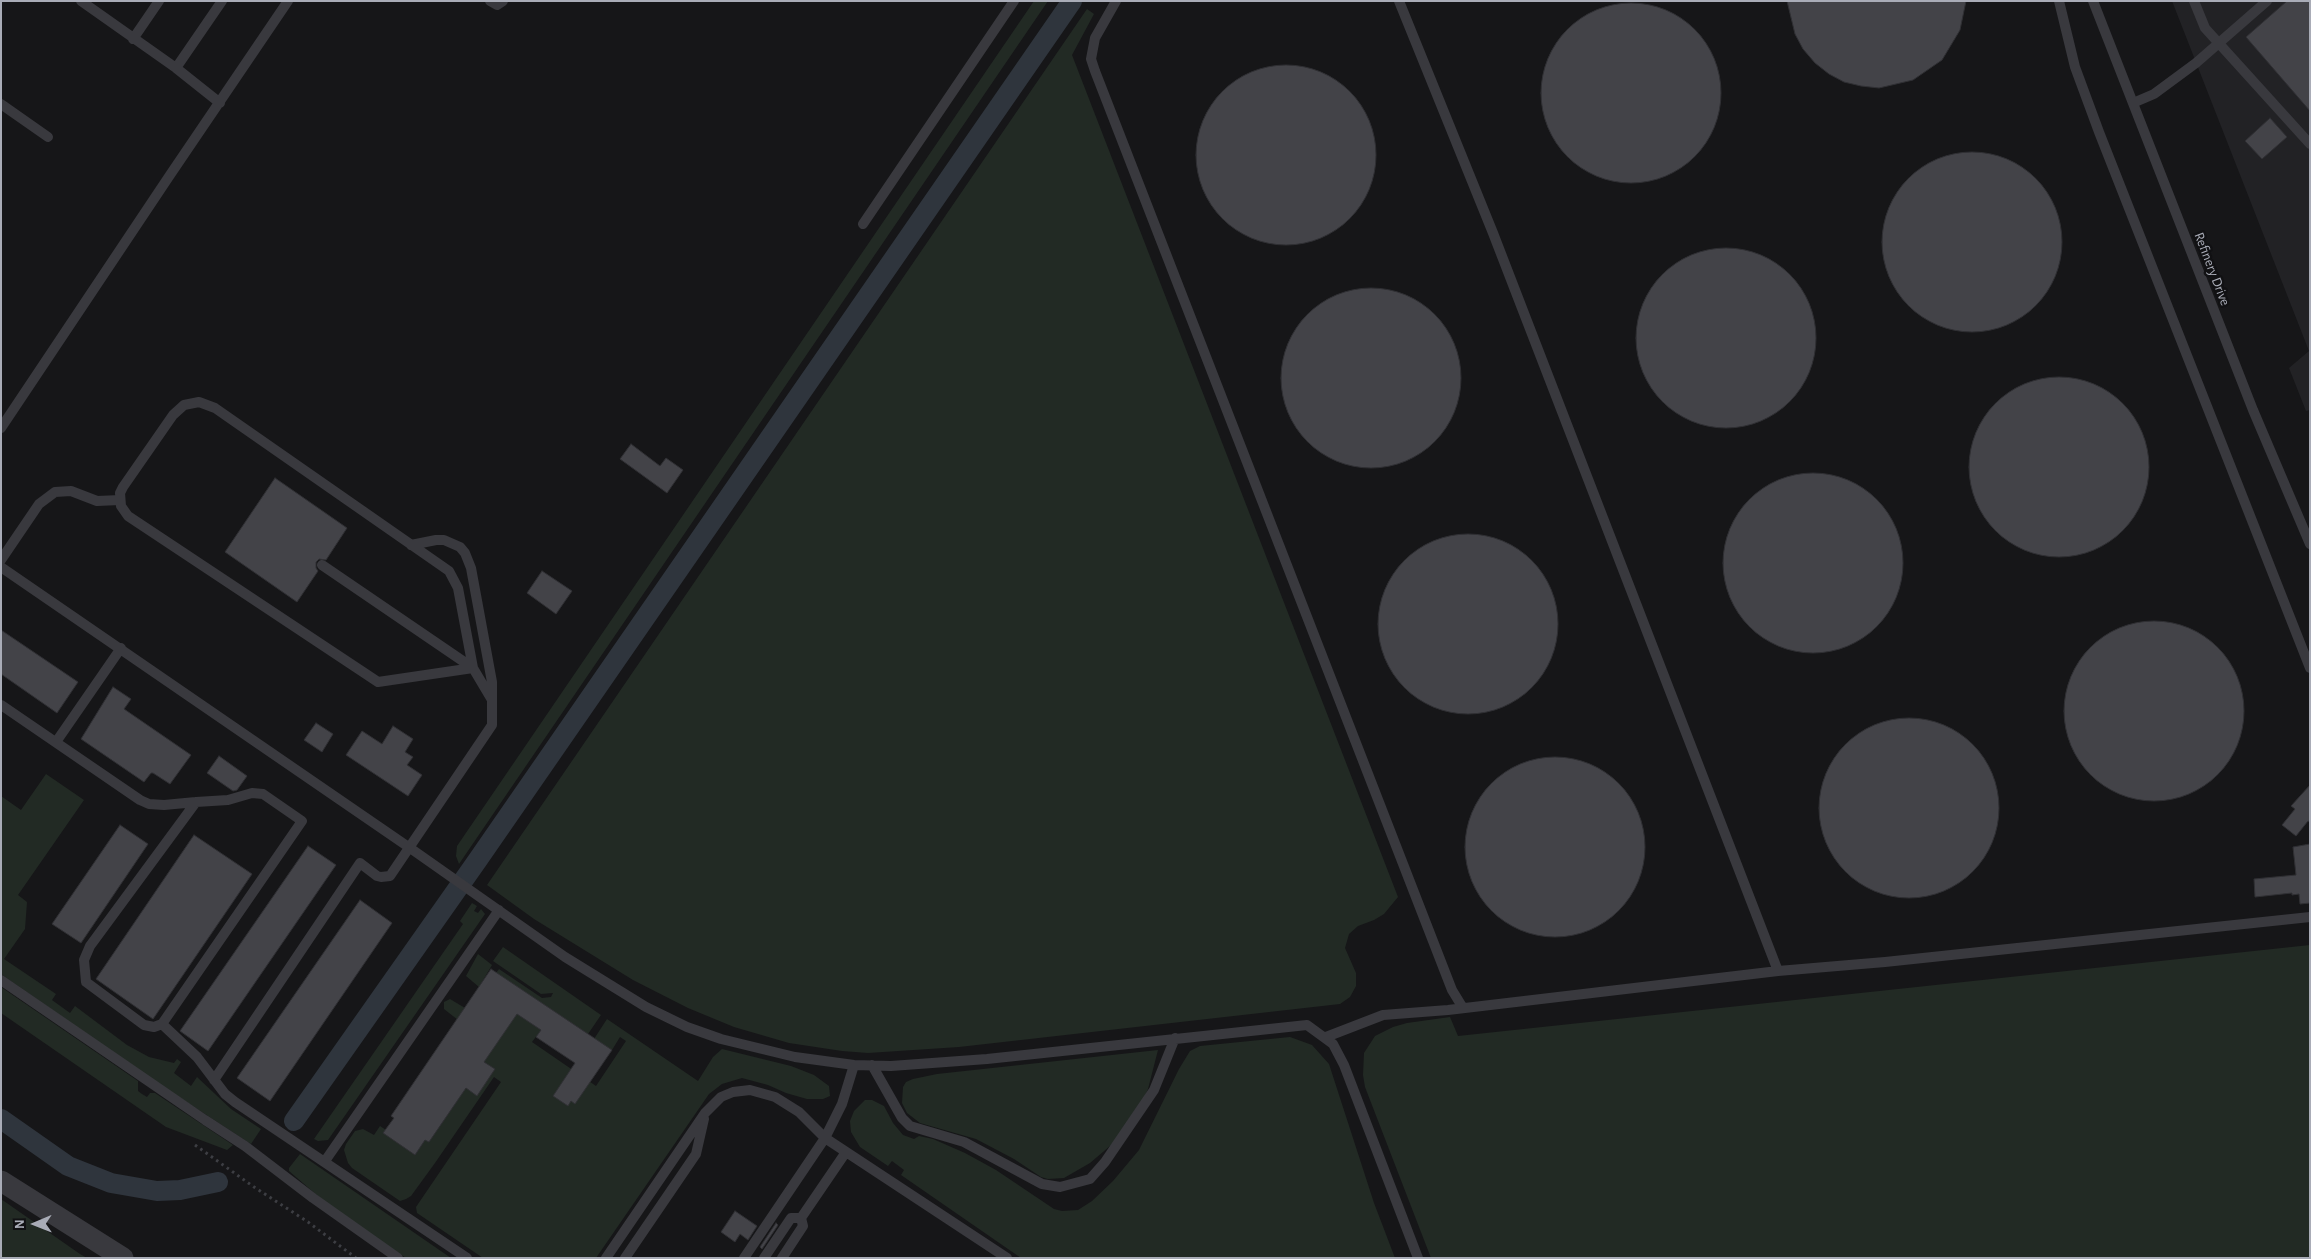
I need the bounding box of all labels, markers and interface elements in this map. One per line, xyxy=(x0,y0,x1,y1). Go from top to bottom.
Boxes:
street label: Refinery Drive xyxy=(2190,230,2234,308)
north arrow xyxy=(10,1199,60,1249)
text: N xyxy=(13,1219,27,1229)

